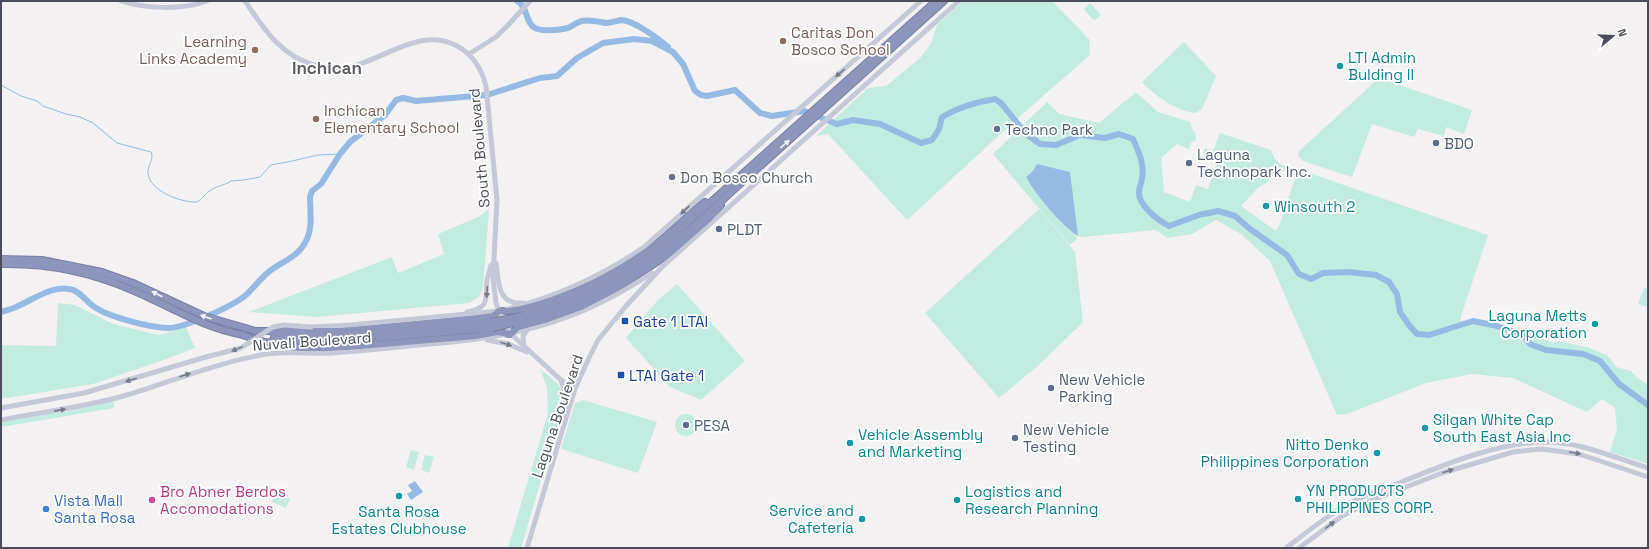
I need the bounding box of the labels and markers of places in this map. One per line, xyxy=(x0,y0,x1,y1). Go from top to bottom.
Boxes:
place label: Caritas Don Bosco School xyxy=(791,23,890,59)
place label: Learning Links Academy xyxy=(139,32,247,68)
marker: Caritas Don Bosco School xyxy=(778,36,788,46)
marker: Learning Links Academy xyxy=(250,45,260,55)
place label: LTI Admin Bulding II xyxy=(1348,48,1416,84)
marker: LTI Admin Bulding II xyxy=(1335,61,1345,71)
place label: Inchican Elementary School xyxy=(324,101,460,137)
marker: Inchican Elementary School xyxy=(311,114,321,124)
place label: Techno Park xyxy=(1005,120,1093,139)
marker: Techno Park xyxy=(992,124,1002,134)
place label: BDO xyxy=(1444,134,1474,153)
marker: BDO xyxy=(1431,138,1441,148)
place label: Laguna Technopark Inc. xyxy=(1197,145,1311,181)
marker: Laguna Technopark Inc. xyxy=(1184,158,1194,168)
place label: Don Bosco Church xyxy=(680,168,813,187)
marker: Don Bosco Church xyxy=(667,172,677,182)
place label: Winsouth 2 xyxy=(1274,197,1355,216)
marker: Winsouth 2 xyxy=(1261,201,1271,211)
place label: PLDT xyxy=(727,220,763,239)
marker: PLDT xyxy=(714,224,724,234)
place label: Laguna Metts Corporation xyxy=(1488,306,1587,342)
place label: Gate 1 LTAI xyxy=(633,312,708,331)
marker: Gate 1 LTAI xyxy=(620,316,630,326)
marker: Laguna Metts Corporation xyxy=(1590,319,1600,329)
place label: LTAI Gate 1 xyxy=(629,366,704,385)
marker: LTAI Gate 1 xyxy=(616,370,626,380)
place label: New Vehicle Parking xyxy=(1059,370,1145,406)
marker: New Vehicle Parking xyxy=(1046,383,1056,393)
place label: Silgan White Cap South East Asia Inc xyxy=(1433,410,1571,446)
place label: PESA xyxy=(694,416,731,435)
marker: PESA xyxy=(681,420,691,430)
place label: New Vehicle Testing xyxy=(1023,420,1109,456)
marker: Silgan White Cap South East Asia Inc xyxy=(1420,423,1430,433)
place label: Vehicle Assembly and Marketing xyxy=(858,425,983,461)
marker: New Vehicle Testing xyxy=(1010,433,1020,443)
place label: Nitto Denko Philippines Corporation xyxy=(1201,435,1369,471)
marker: Vehicle Assembly and Marketing xyxy=(845,438,855,448)
marker: Nitto Denko Philippines Corporation xyxy=(1372,448,1382,458)
place label: YN PRODUCTS PHILIPPINES CORP. xyxy=(1306,481,1434,517)
place label: Bro Abner Berdos Accomodations xyxy=(160,482,286,518)
place label: Logistics and Research Planning xyxy=(965,482,1098,518)
place label: Vista Mall Santa Rosa xyxy=(54,491,136,527)
marker: Santa Rosa Estates Clubhouse xyxy=(394,491,404,501)
marker: YN PRODUCTS PHILIPPINES CORP. xyxy=(1293,494,1303,504)
marker: Bro Abner Berdos Accomodations xyxy=(147,495,157,505)
marker: Logistics and Research Planning xyxy=(952,495,962,505)
place label: Service and Cafeteria xyxy=(769,501,854,537)
place label: Santa Rosa Estates Clubhouse xyxy=(331,502,467,538)
marker: Vista Mall Santa Rosa xyxy=(41,504,51,514)
marker: Service and Cafeteria xyxy=(857,514,867,524)

